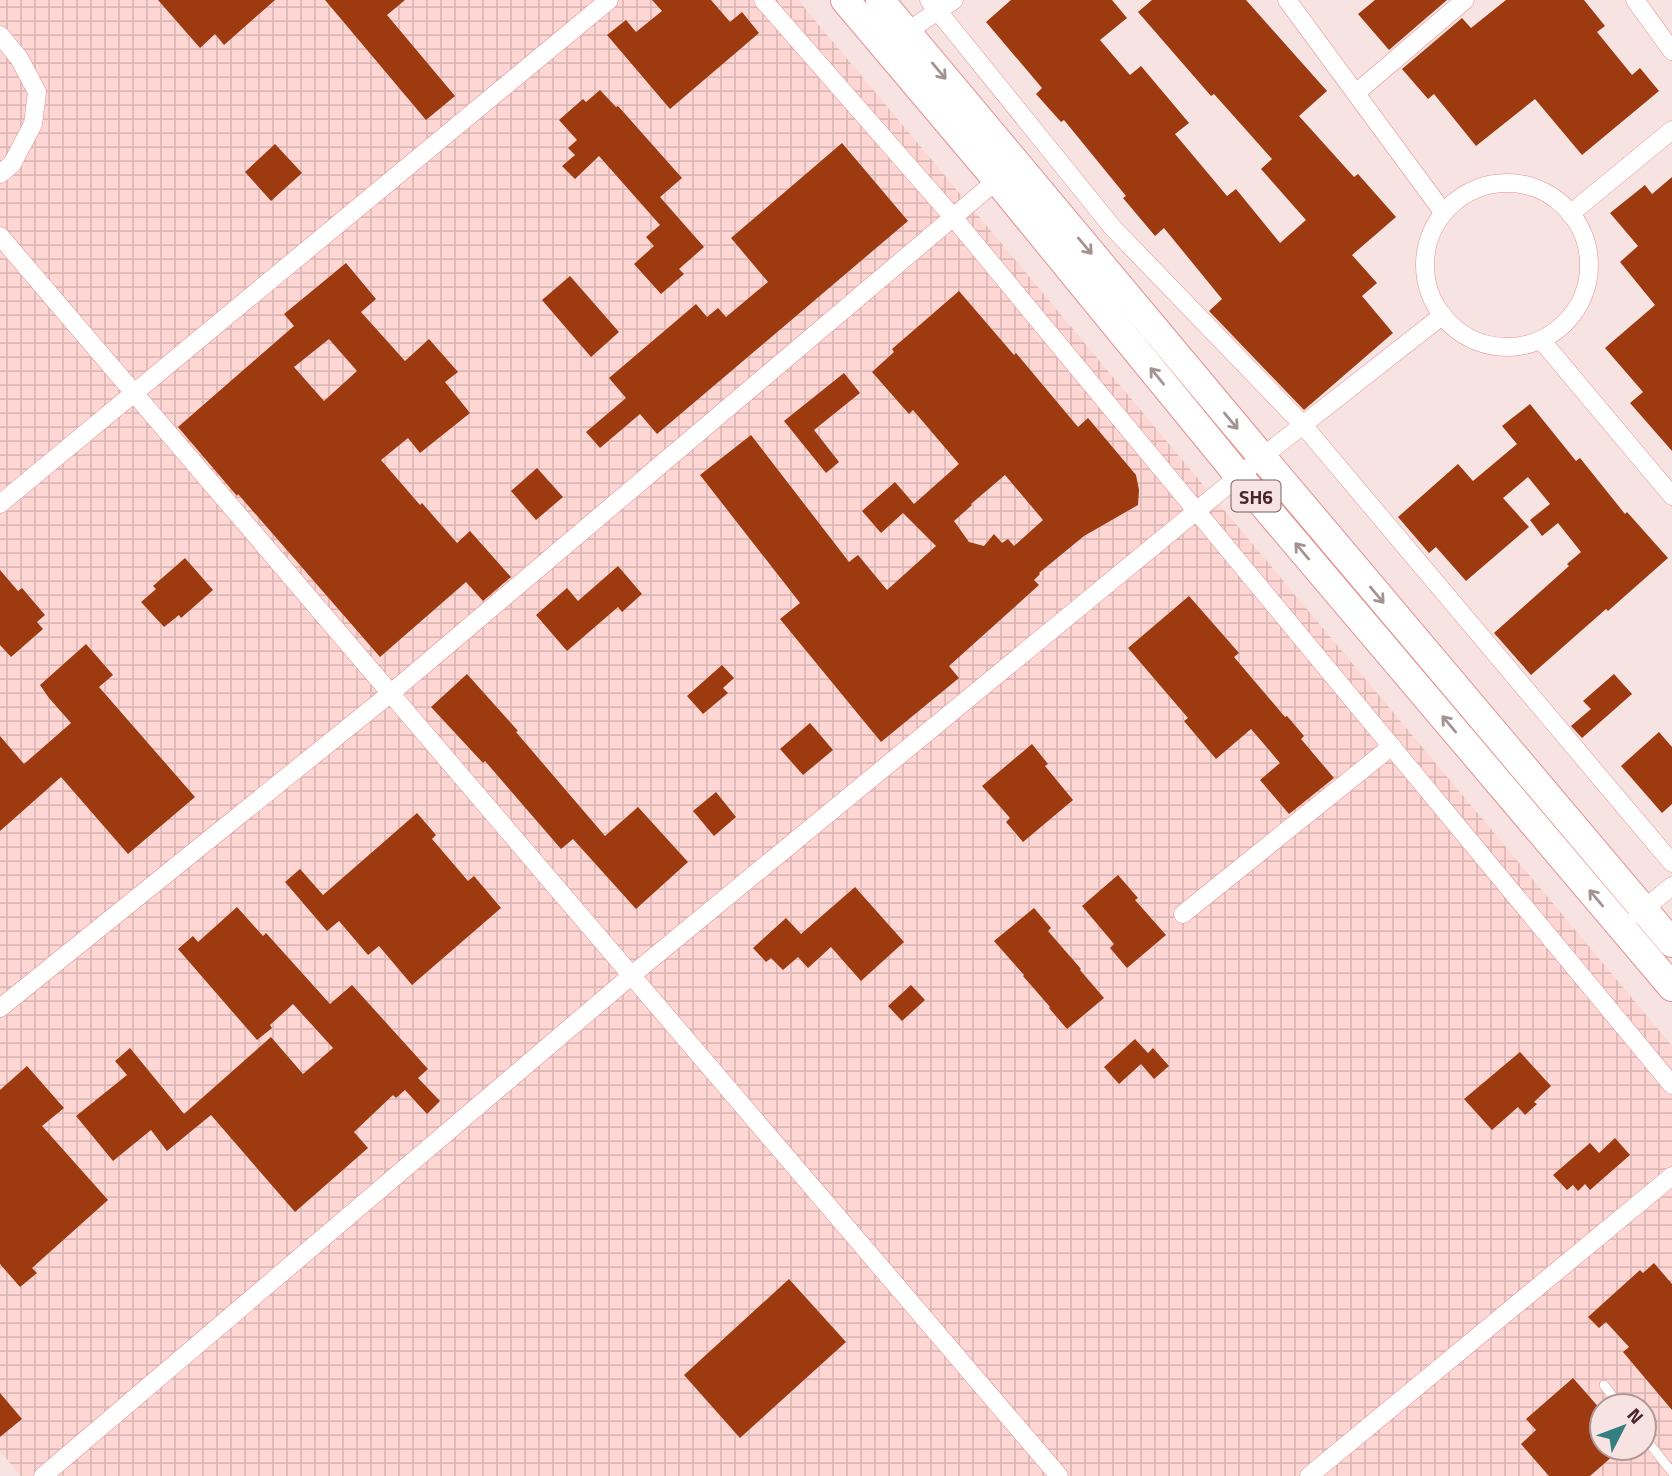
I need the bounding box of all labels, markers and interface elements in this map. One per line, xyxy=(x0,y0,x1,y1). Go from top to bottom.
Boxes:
one-way arrow xyxy=(932,62,947,80)
one-way arrow xyxy=(1077,236,1093,254)
one-way arrow xyxy=(1149,367,1164,385)
one-way arrow xyxy=(1223,411,1239,429)
road number: SH6 xyxy=(1232,481,1280,512)
one-way arrow xyxy=(1294,542,1310,560)
one-way arrow xyxy=(1370,585,1385,603)
one-way arrow xyxy=(1441,716,1457,734)
one-way arrow xyxy=(1588,889,1604,907)
north arrow xyxy=(1588,1392,1658,1462)
text: N xyxy=(1621,1401,1651,1430)

